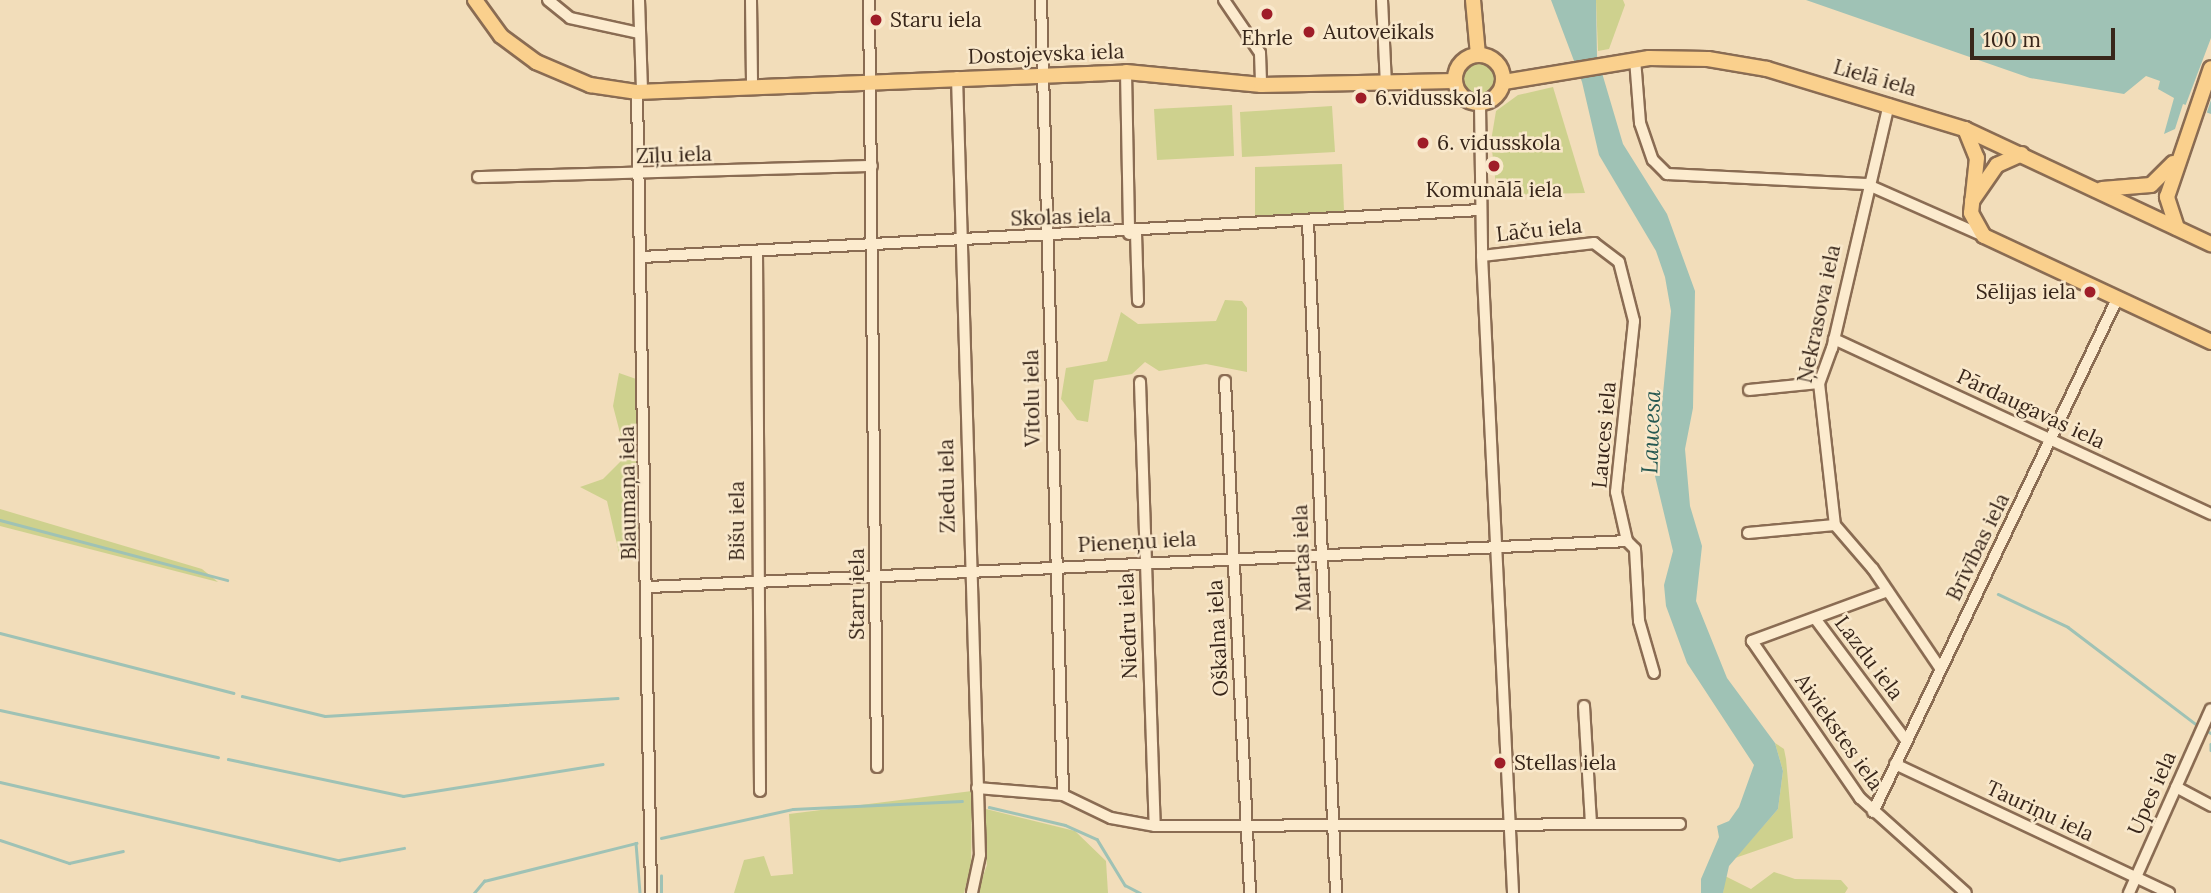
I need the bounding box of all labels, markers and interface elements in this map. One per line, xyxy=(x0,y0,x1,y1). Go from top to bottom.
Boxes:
marker: Ehrle xyxy=(1259,6,1275,22)
place label: Staru iela xyxy=(890,7,982,33)
marker: Staru iela xyxy=(868,12,884,28)
scale bar xyxy=(1973,14,2118,58)
place label: Autoveikals xyxy=(1323,19,1434,45)
marker: Autoveikals xyxy=(1301,24,1317,40)
place label: Ehrle xyxy=(1241,25,1293,51)
text: 100 m xyxy=(1983,26,2041,53)
street label: Dostojevska iela xyxy=(967,39,1125,69)
street label: Lielā iela xyxy=(1831,54,1919,102)
place label: 6.vidusskola xyxy=(1375,85,1492,111)
marker: 6.vidusskola xyxy=(1353,90,1369,106)
place label: 6. vidusskola xyxy=(1437,130,1561,156)
marker: 6. vidusskola xyxy=(1415,135,1431,151)
street label: Zīļu iela xyxy=(635,141,713,169)
marker: Komunālā iela xyxy=(1486,158,1502,174)
place label: Komunālā iela xyxy=(1425,177,1563,203)
street label: Skolas iela xyxy=(1010,203,1112,231)
street label: Lāču iela xyxy=(1495,213,1583,247)
street label: Ņekrasova iela xyxy=(1792,243,1846,385)
place label: Sēlijas iela xyxy=(1976,279,2076,305)
marker: Sēlijas iela xyxy=(2082,284,2098,300)
street label: Vītolu iela xyxy=(1019,349,1045,447)
street label: Pārdaugavas iela xyxy=(1953,364,2109,454)
street label: Lauces iela xyxy=(1587,380,1621,490)
water label: Laucesa xyxy=(1636,390,1666,474)
street label: Blaumaņa iela xyxy=(614,426,642,560)
street label: Ziedu iela xyxy=(934,439,960,533)
street label: Bišu iela xyxy=(724,481,750,561)
street label: Brīvības iela xyxy=(1941,489,2015,605)
street label: Martas iela xyxy=(1288,504,1316,612)
street label: Pieneņu iela xyxy=(1077,526,1197,558)
street label: Staru iela xyxy=(844,548,870,640)
street label: Niedru iela xyxy=(1114,572,1142,680)
street label: Oškalna iela xyxy=(1202,579,1234,697)
street label: Lazdu iela xyxy=(1829,611,1909,705)
street label: Aiviekstes iela xyxy=(1790,669,1888,795)
street label: Upes iela xyxy=(2122,747,2182,839)
place label: Stellas iela xyxy=(1514,750,1617,776)
marker: Stellas iela xyxy=(1492,755,1508,771)
street label: Tauriņu iela xyxy=(1982,775,2098,847)

